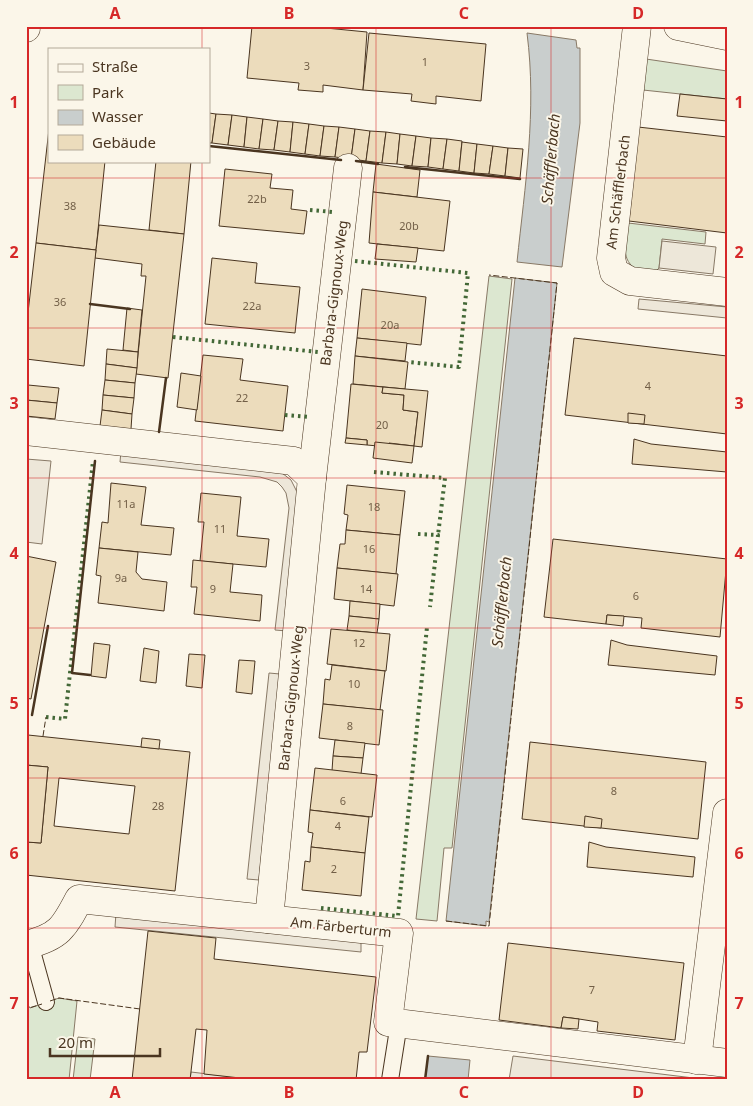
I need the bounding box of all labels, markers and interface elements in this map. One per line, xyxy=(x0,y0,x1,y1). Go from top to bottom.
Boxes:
text: A xyxy=(109,2,121,24)
text: B xyxy=(284,2,294,24)
text: C xyxy=(459,2,469,24)
text: D xyxy=(632,2,644,24)
legend xyxy=(48,48,210,162)
house number: 1 xyxy=(422,54,428,69)
text: Straße xyxy=(92,56,138,76)
house number: 3 xyxy=(304,58,310,73)
text: Park xyxy=(92,82,124,102)
text: 1 xyxy=(9,91,19,113)
text: 1 xyxy=(734,91,744,113)
text: Wasser xyxy=(92,106,143,126)
water label: Schäfflerbach xyxy=(536,113,564,205)
text: Gebäude xyxy=(92,132,156,152)
street label: Am Schäfflerbach xyxy=(601,134,634,250)
house number: 22b xyxy=(247,191,267,206)
house number: 38 xyxy=(64,198,76,213)
house number: 20b xyxy=(399,218,419,233)
street label: Barbara-Gignoux-Weg xyxy=(315,219,352,367)
text: 2 xyxy=(9,241,19,263)
text: 2 xyxy=(734,241,744,263)
house number: 36 xyxy=(54,294,66,309)
house number: 22a xyxy=(243,298,261,313)
house number: 20a xyxy=(381,317,399,332)
house number: 4 xyxy=(645,378,652,393)
house number: 22 xyxy=(236,390,248,405)
text: 3 xyxy=(9,392,19,414)
text: 3 xyxy=(734,392,744,414)
house number: 20 xyxy=(376,417,388,432)
house number: 11a xyxy=(117,496,135,511)
house number: 18 xyxy=(368,499,380,514)
house number: 11 xyxy=(214,521,226,536)
house number: 16 xyxy=(363,541,375,556)
text: 4 xyxy=(9,542,19,564)
text: 4 xyxy=(734,542,744,564)
water label: Schäfflerbach xyxy=(486,556,516,648)
house number: 9a xyxy=(115,570,127,585)
house number: 9 xyxy=(210,581,216,596)
house number: 14 xyxy=(360,581,373,596)
house number: 6 xyxy=(633,588,639,603)
street label: Barbara-Gignoux-Weg xyxy=(273,624,308,772)
house number: 12 xyxy=(353,635,365,650)
house number: 10 xyxy=(348,676,360,691)
text: 5 xyxy=(9,692,19,714)
text: 5 xyxy=(734,692,744,714)
house number: 8 xyxy=(347,718,353,733)
house number: 8 xyxy=(611,783,617,798)
house number: 6 xyxy=(340,793,346,808)
house number: 28 xyxy=(152,798,164,813)
house number: 4 xyxy=(335,818,342,833)
text: 6 xyxy=(9,842,19,864)
text: 6 xyxy=(734,842,744,864)
house number: 2 xyxy=(331,861,337,876)
street label: Am Färberturm xyxy=(290,912,392,941)
house number: 7 xyxy=(589,982,595,997)
text: 7 xyxy=(9,992,19,1014)
text: 7 xyxy=(734,992,744,1014)
scale bar xyxy=(50,1026,160,1058)
text: 20 m xyxy=(58,1032,93,1052)
text: A xyxy=(109,1081,121,1103)
text: B xyxy=(284,1081,294,1103)
text: C xyxy=(459,1081,469,1103)
text: D xyxy=(632,1081,644,1103)

